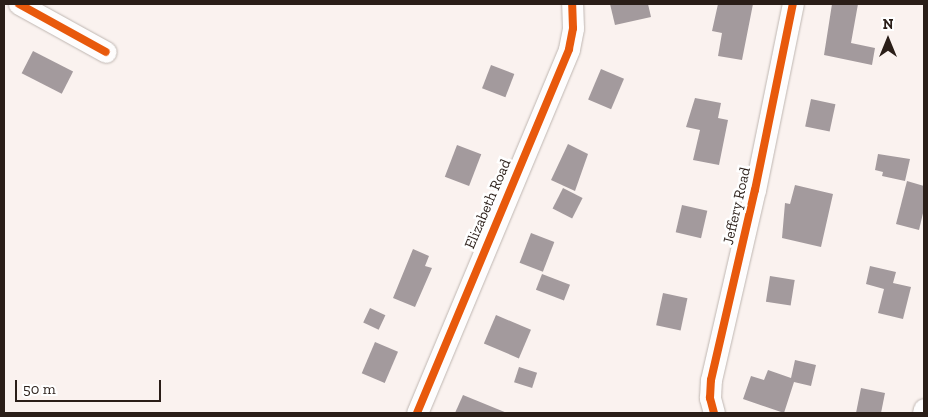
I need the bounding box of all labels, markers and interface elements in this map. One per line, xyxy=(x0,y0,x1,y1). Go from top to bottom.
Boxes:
north arrow xyxy=(863,15,913,65)
text: N xyxy=(883,16,893,33)
street label: Elizabeth Road xyxy=(461,156,515,252)
street label: Jeffery Road xyxy=(719,165,755,247)
scale bar xyxy=(18,370,164,402)
text: 50 m xyxy=(23,380,56,398)

